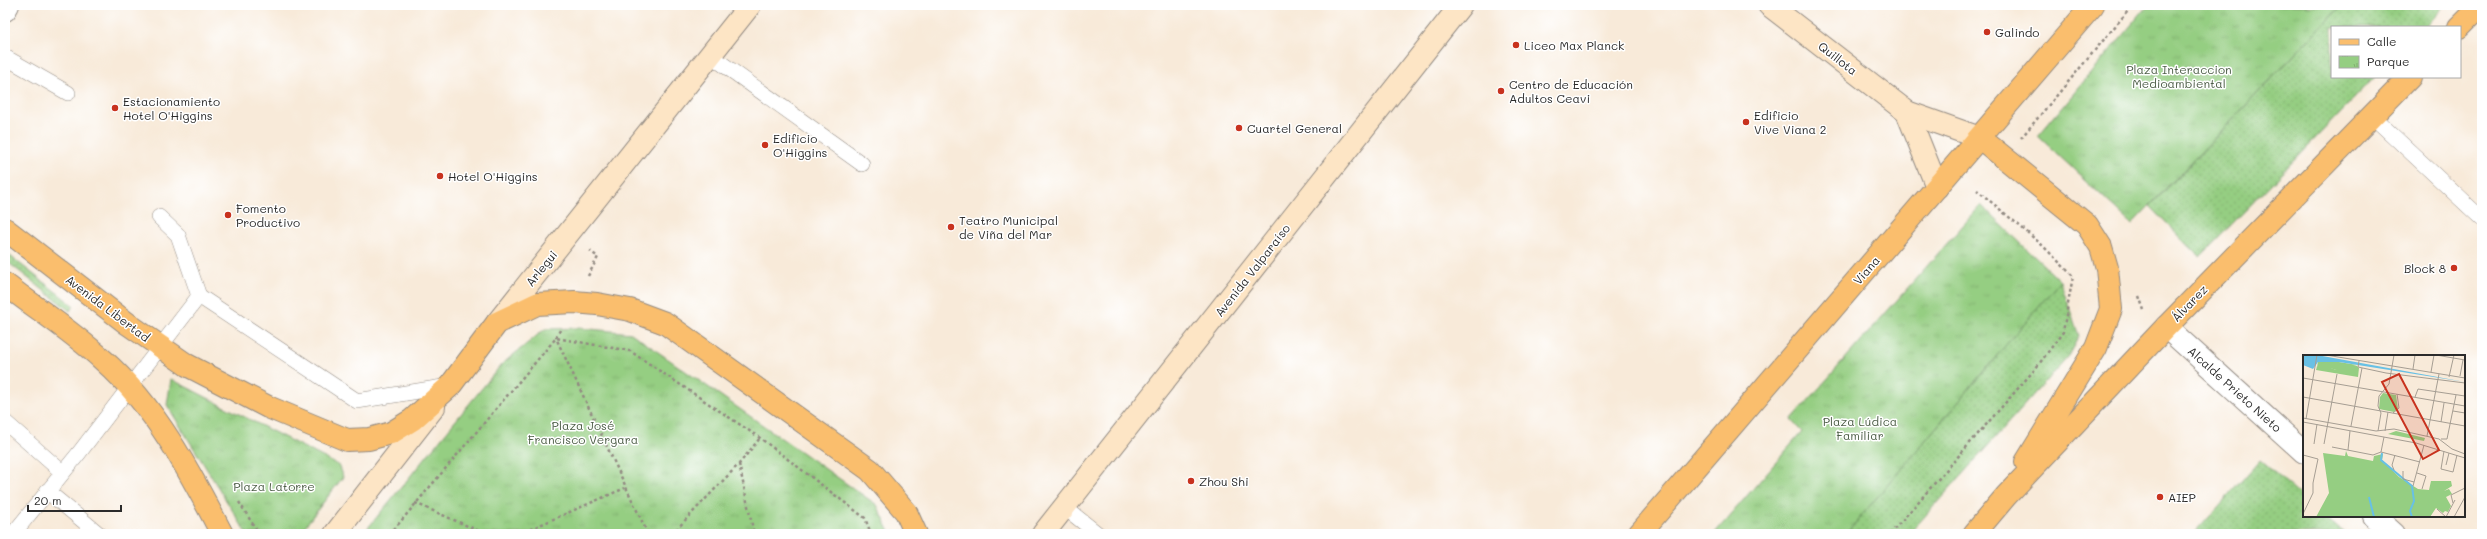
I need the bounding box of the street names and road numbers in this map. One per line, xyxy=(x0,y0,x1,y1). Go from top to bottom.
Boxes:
street label: Quillota xyxy=(1815,38,1861,78)
street label: Avenida Valparaíso xyxy=(1211,220,1293,320)
street label: Arlegui xyxy=(522,247,560,289)
street label: Viana xyxy=(1849,252,1883,288)
street label: Avenida Libertad xyxy=(63,271,154,345)
street label: Álvarez xyxy=(2168,281,2211,325)
street label: Alcalde Prieto Nieto xyxy=(2185,343,2285,435)

